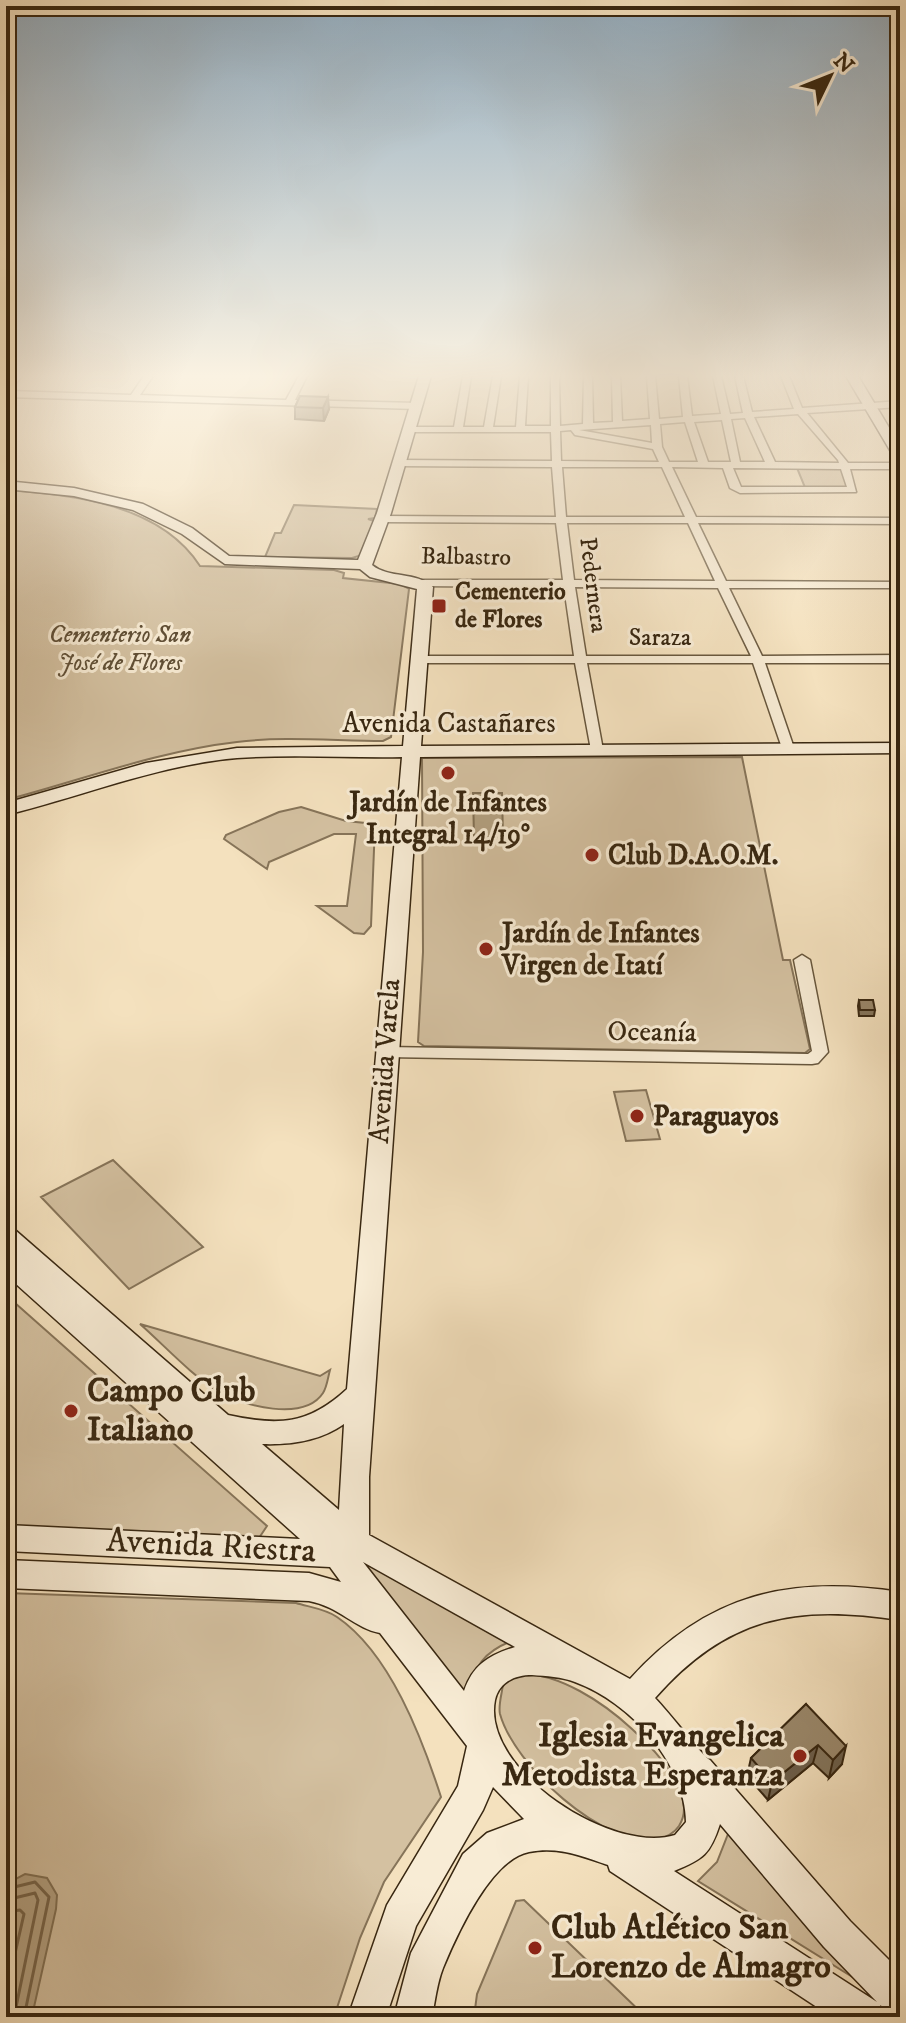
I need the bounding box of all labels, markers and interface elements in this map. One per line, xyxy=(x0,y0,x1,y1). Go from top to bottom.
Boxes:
north arrow xyxy=(790,36,870,116)
text: N xyxy=(827,48,860,79)
street label: Pedernera xyxy=(572,536,614,635)
street label: Balbastro xyxy=(421,541,511,573)
place label: Cementerio de Flores xyxy=(455,577,566,635)
marker: Cementerio de Flores xyxy=(430,597,448,615)
park label: Cementerio San José de Flores xyxy=(49,620,191,678)
street label: Saraza xyxy=(629,623,692,653)
street label: Avenida Castañares xyxy=(342,706,556,741)
marker: Jardín de Infantes Integral 14/19° xyxy=(439,764,457,782)
place label: Jardín de Infantes Integral 14/19° xyxy=(346,785,547,852)
place label: Club D.A.O.M. xyxy=(608,838,778,873)
marker: Club D.A.O.M. xyxy=(583,846,601,864)
place label: Jardín de Infantes Virgen de Itatí xyxy=(499,916,700,983)
marker: Jardín de Infantes Virgen de Itatí xyxy=(477,940,495,958)
street label: Avenida Varela xyxy=(362,977,408,1145)
street label: Oceanía xyxy=(607,1014,697,1050)
place label: Paraguayos xyxy=(653,1099,779,1134)
marker: Paraguayos xyxy=(628,1107,646,1125)
place label: Campo Club Italiano xyxy=(87,1370,256,1451)
marker: Campo Club Italiano xyxy=(62,1402,80,1420)
street label: Avenida Riestra xyxy=(105,1520,317,1572)
place label: Iglesia Evangelica Metodista Esperanza xyxy=(502,1715,785,1796)
marker: Iglesia Evangelica Metodista Esperanza xyxy=(791,1747,809,1765)
place label: Club Atlético San Lorenzo de Almagro xyxy=(551,1907,831,1988)
marker: Club Atlético San Lorenzo de Almagro xyxy=(526,1939,544,1957)

